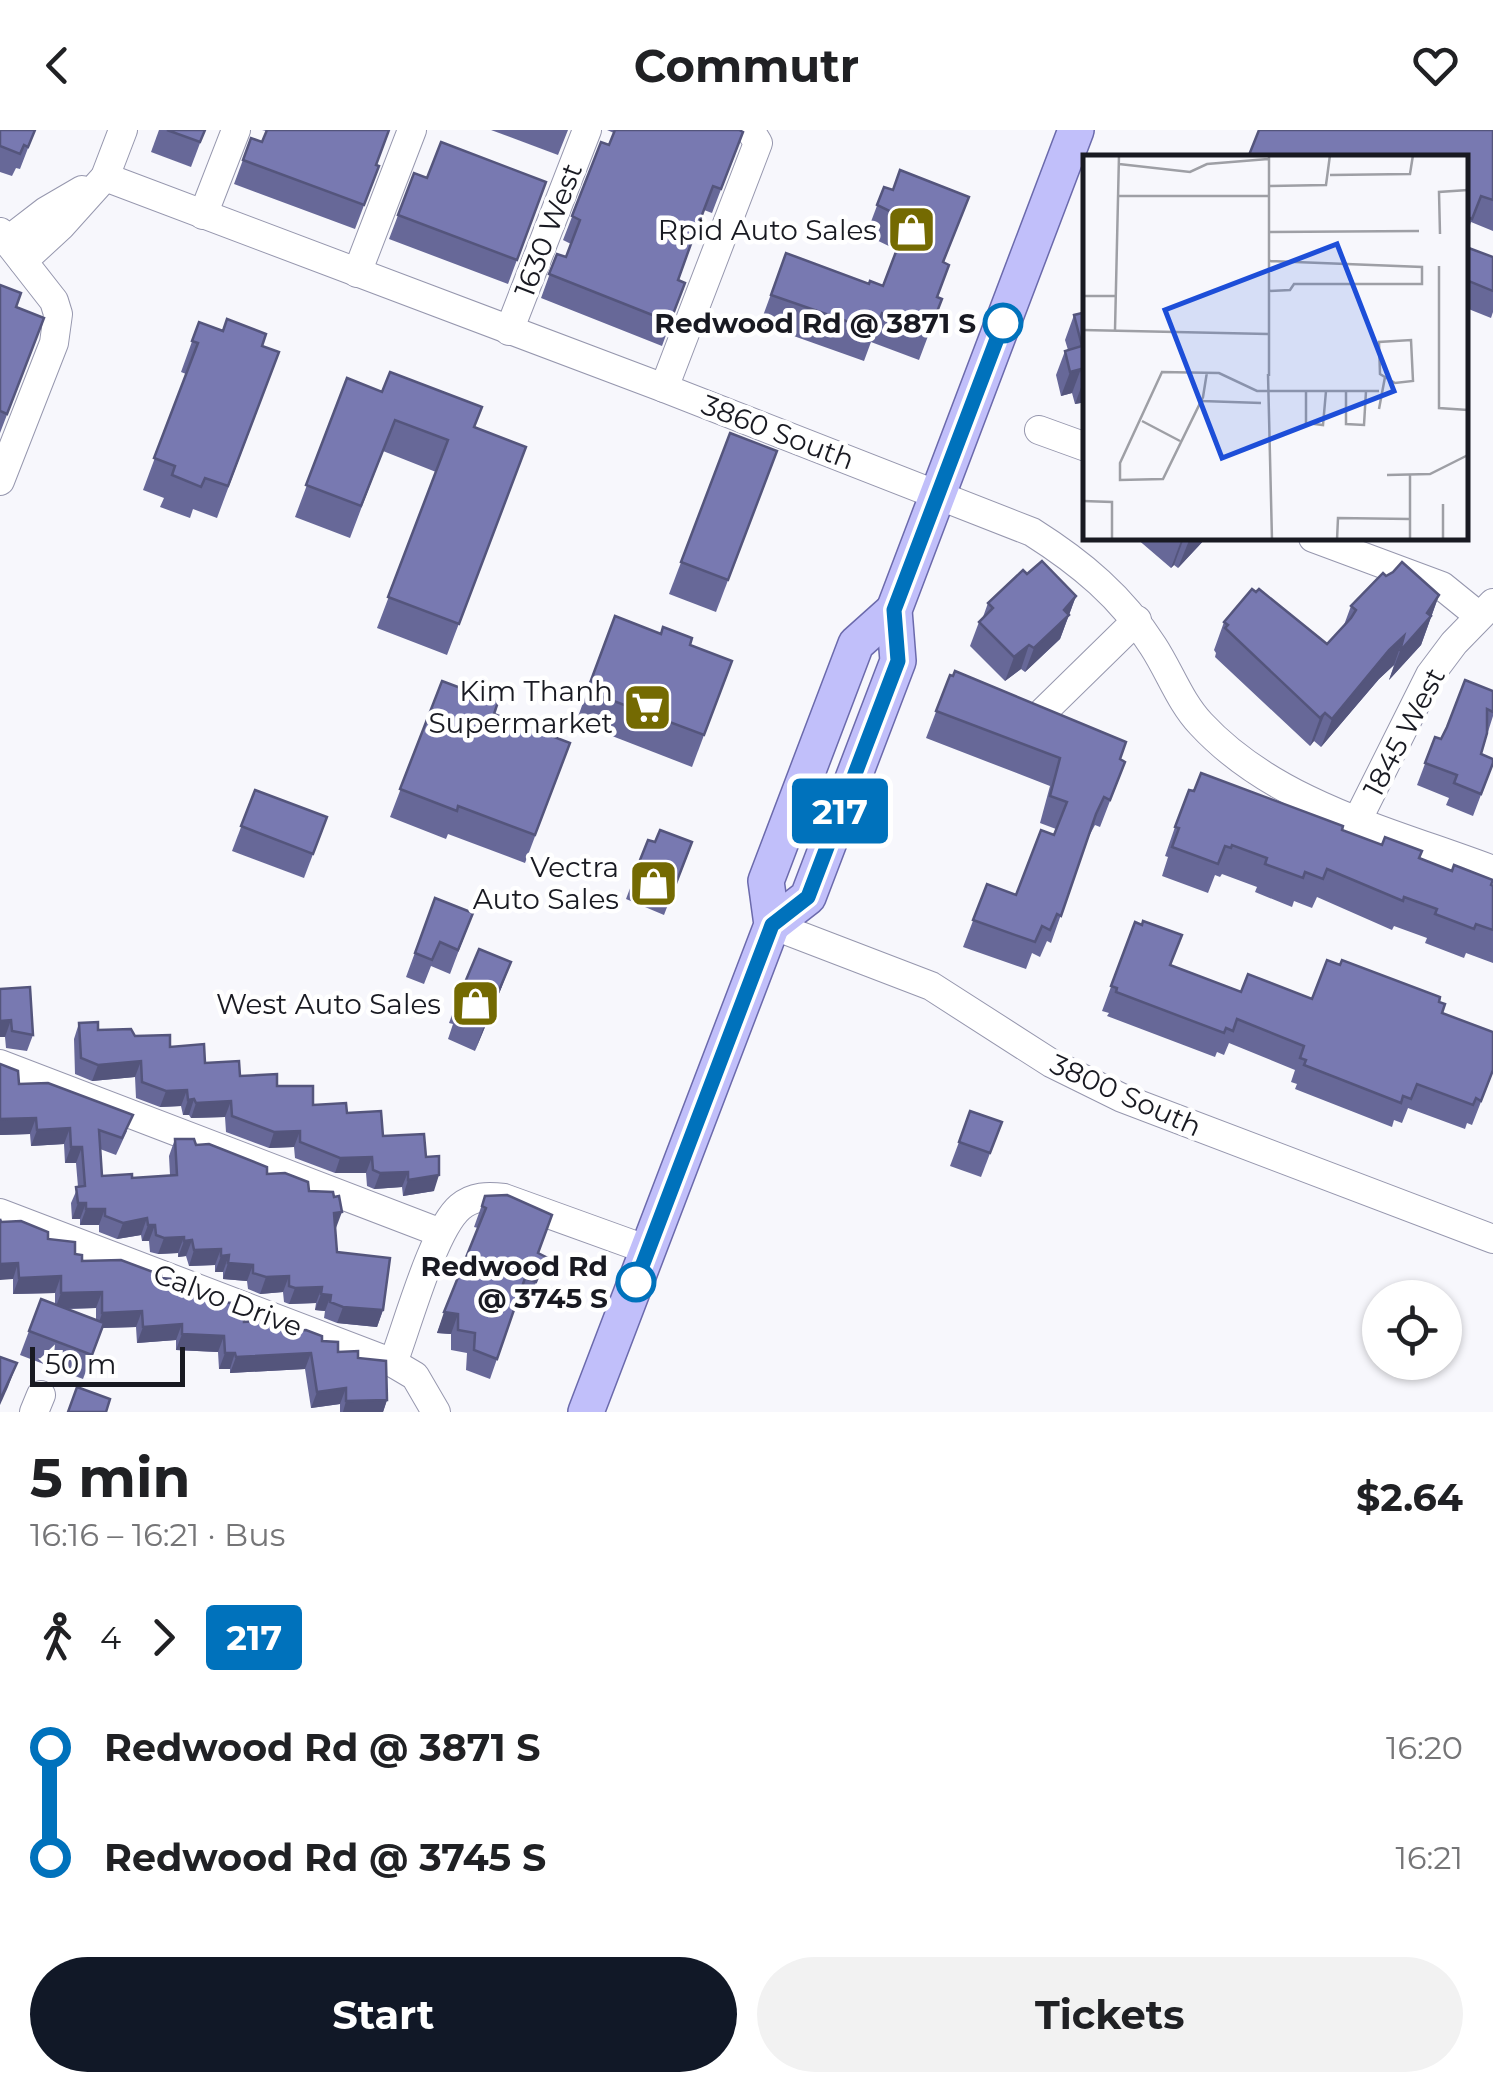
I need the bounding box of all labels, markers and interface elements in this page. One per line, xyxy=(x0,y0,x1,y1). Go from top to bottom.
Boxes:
icon: back xyxy=(30,38,85,93)
text: Commutr xyxy=(634,38,859,93)
icon: heart xyxy=(1408,38,1463,93)
inset map xyxy=(1083,155,1468,540)
street label: 1630 West xyxy=(507,158,589,302)
shop icon: Rpid Auto Sales xyxy=(886,204,938,256)
place label: Rpid Auto Sales xyxy=(658,213,877,247)
marker: Redwood Rd @ 3871 S xyxy=(984,304,1022,342)
place label: Redwood Rd @ 3871 S xyxy=(654,306,976,340)
street label: 3860 South xyxy=(697,387,859,477)
street label: 1845 West xyxy=(1356,662,1452,802)
place label: Kim Thanh Supermarket xyxy=(428,674,613,740)
supermarket icon: Kim Thanh Supermarket xyxy=(622,681,674,733)
line badge: 217 xyxy=(782,778,898,844)
text: 217 xyxy=(812,790,868,833)
place label: Vectra Auto Sales xyxy=(473,850,619,916)
shop icon: Vectra Auto Sales xyxy=(628,857,680,909)
shop icon: West Auto Sales xyxy=(450,978,502,1030)
place label: West Auto Sales xyxy=(216,987,441,1021)
street label: 3800 South xyxy=(1045,1047,1207,1143)
place label: Redwood Rd @ 3745 S xyxy=(421,1249,608,1315)
street label: Calvo Drive xyxy=(149,1256,307,1344)
marker: Redwood Rd @ 3745 S xyxy=(617,1263,655,1301)
map controls xyxy=(1362,1280,1462,1380)
button: locate xyxy=(1362,1280,1462,1380)
scale bar xyxy=(30,1342,185,1386)
text: 50 m xyxy=(45,1347,116,1381)
text: 5 min xyxy=(30,1444,191,1511)
text: $2.64 xyxy=(1356,1474,1463,1521)
text: 16:16 – 16:21 · Bus xyxy=(30,1515,285,1554)
icon: walk xyxy=(30,1610,85,1665)
icon: forward xyxy=(136,1610,191,1665)
text: 217 xyxy=(226,1616,282,1659)
text: 4 xyxy=(100,1618,121,1657)
text: Redwood Rd @ 3871 S xyxy=(104,1724,541,1771)
text: 16:20 xyxy=(1386,1728,1463,1767)
text: Redwood Rd @ 3745 S xyxy=(104,1834,546,1881)
text: 16:21 xyxy=(1395,1838,1463,1877)
button: Start xyxy=(30,1957,737,2072)
button: Tickets xyxy=(757,1957,1463,2072)

